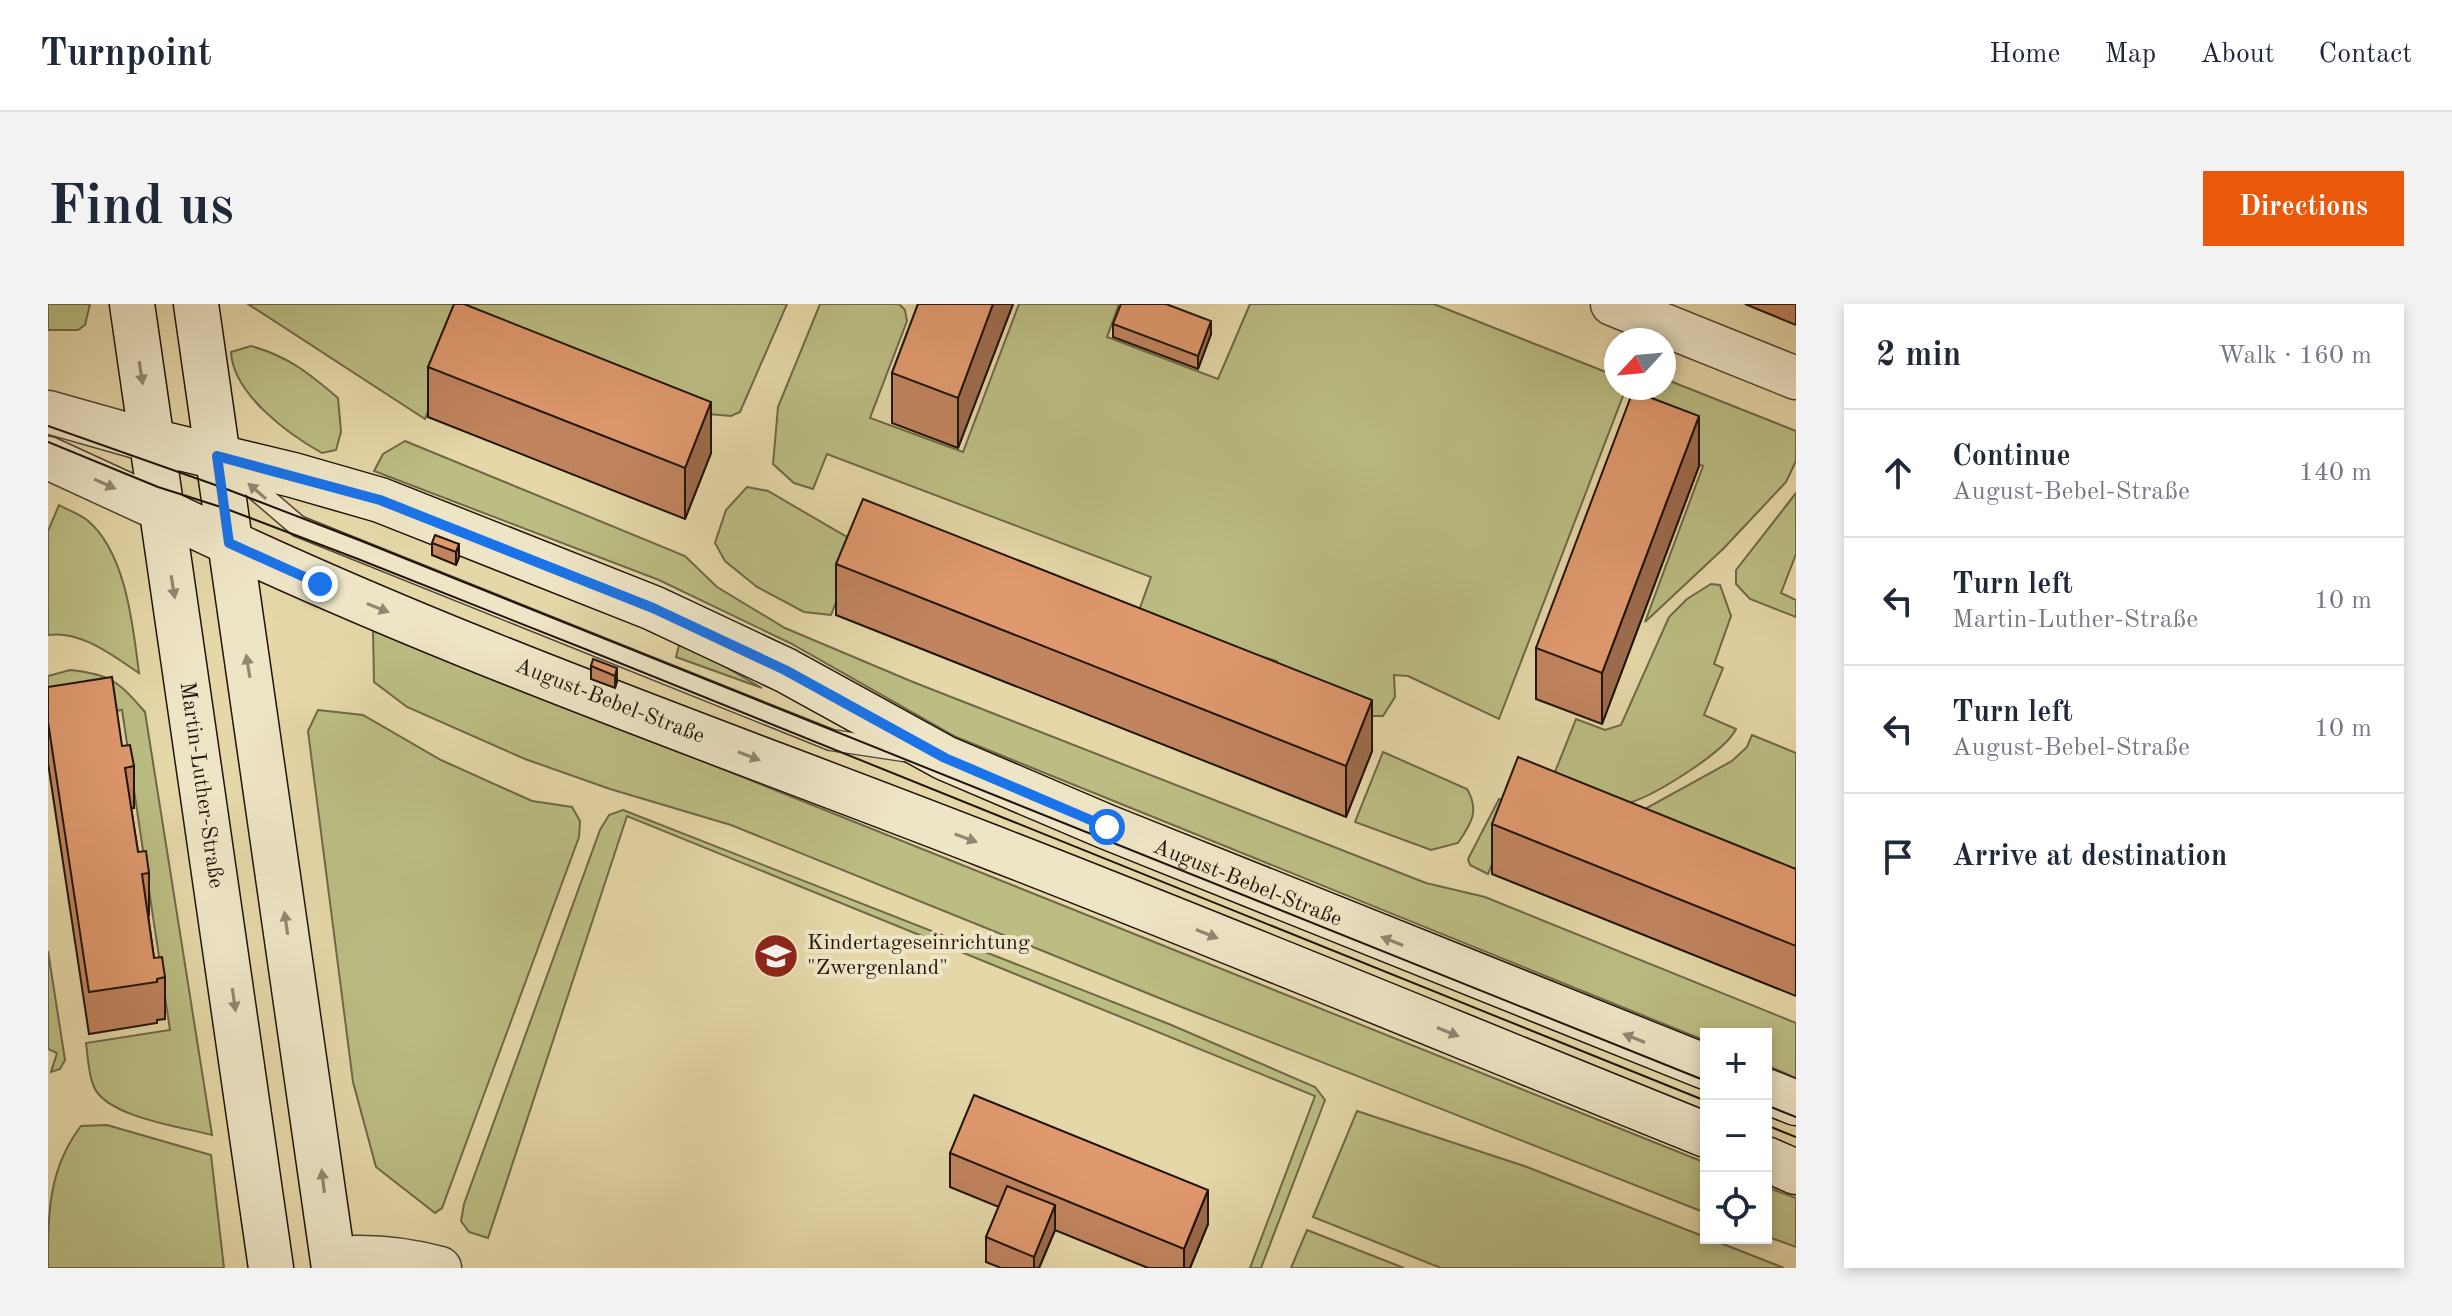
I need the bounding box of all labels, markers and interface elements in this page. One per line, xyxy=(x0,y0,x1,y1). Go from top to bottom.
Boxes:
text: Turnpoint xyxy=(40,36,212,74)
text: Home xyxy=(1989,41,2060,69)
text: Map xyxy=(2104,41,2156,69)
text: About xyxy=(2200,41,2275,69)
text: Contact xyxy=(2319,41,2412,69)
button: Directions xyxy=(2203,171,2404,246)
text: Find us xyxy=(48,180,234,236)
north arrow xyxy=(1604,328,1676,400)
text: 2 min xyxy=(1876,339,1961,373)
text: Walk · 160 m xyxy=(2218,343,2372,369)
one-way arrow xyxy=(135,361,148,386)
text: Continue xyxy=(1952,442,2071,472)
icon: ahead xyxy=(1876,451,1920,495)
text: 140 m xyxy=(2299,460,2372,486)
one-way arrow xyxy=(93,477,116,491)
text: August-Bebel-Straße xyxy=(1952,479,2190,505)
one-way arrow xyxy=(248,483,268,500)
route end xyxy=(302,566,338,602)
text: Turn left xyxy=(1952,570,2073,600)
one-way arrow xyxy=(167,575,180,600)
icon: left xyxy=(1876,579,1920,623)
text: 10 m xyxy=(2314,588,2372,614)
one-way arrow xyxy=(366,601,390,614)
text: Martin-Luther-Straße xyxy=(1952,607,2198,633)
one-way arrow xyxy=(241,653,254,678)
street label: August-Bebel-Straße xyxy=(512,655,708,748)
street label: Martin-Luther-Straße xyxy=(176,680,227,890)
text: Turn left xyxy=(1952,698,2073,728)
icon: left xyxy=(1876,707,1920,751)
text: 10 m xyxy=(2314,716,2372,742)
text: August-Bebel-Straße xyxy=(1952,735,2190,761)
one-way arrow xyxy=(737,750,761,763)
route start xyxy=(1089,809,1125,845)
one-way arrow xyxy=(954,832,978,844)
icon: arrive xyxy=(1876,835,1920,879)
street label: August-Bebel-Straße xyxy=(1150,836,1345,931)
text: Arrive at destination xyxy=(1952,842,2227,872)
one-way arrow xyxy=(279,910,292,935)
one-way arrow xyxy=(1195,928,1219,941)
school or university icon: Kindertageseinrichtung "Zwergenland" xyxy=(752,932,800,980)
place label: Kindertageseinrichtung "Zwergenland" xyxy=(807,932,1030,979)
one-way arrow xyxy=(1380,934,1404,947)
one-way arrow xyxy=(228,988,241,1013)
one-way arrow xyxy=(1436,1025,1460,1038)
map controls xyxy=(1700,1028,1772,1244)
button: + xyxy=(1700,1028,1772,1100)
one-way arrow xyxy=(1622,1031,1646,1044)
button: − xyxy=(1700,1100,1772,1172)
one-way arrow xyxy=(316,1168,329,1193)
button: locate xyxy=(1700,1172,1772,1244)

